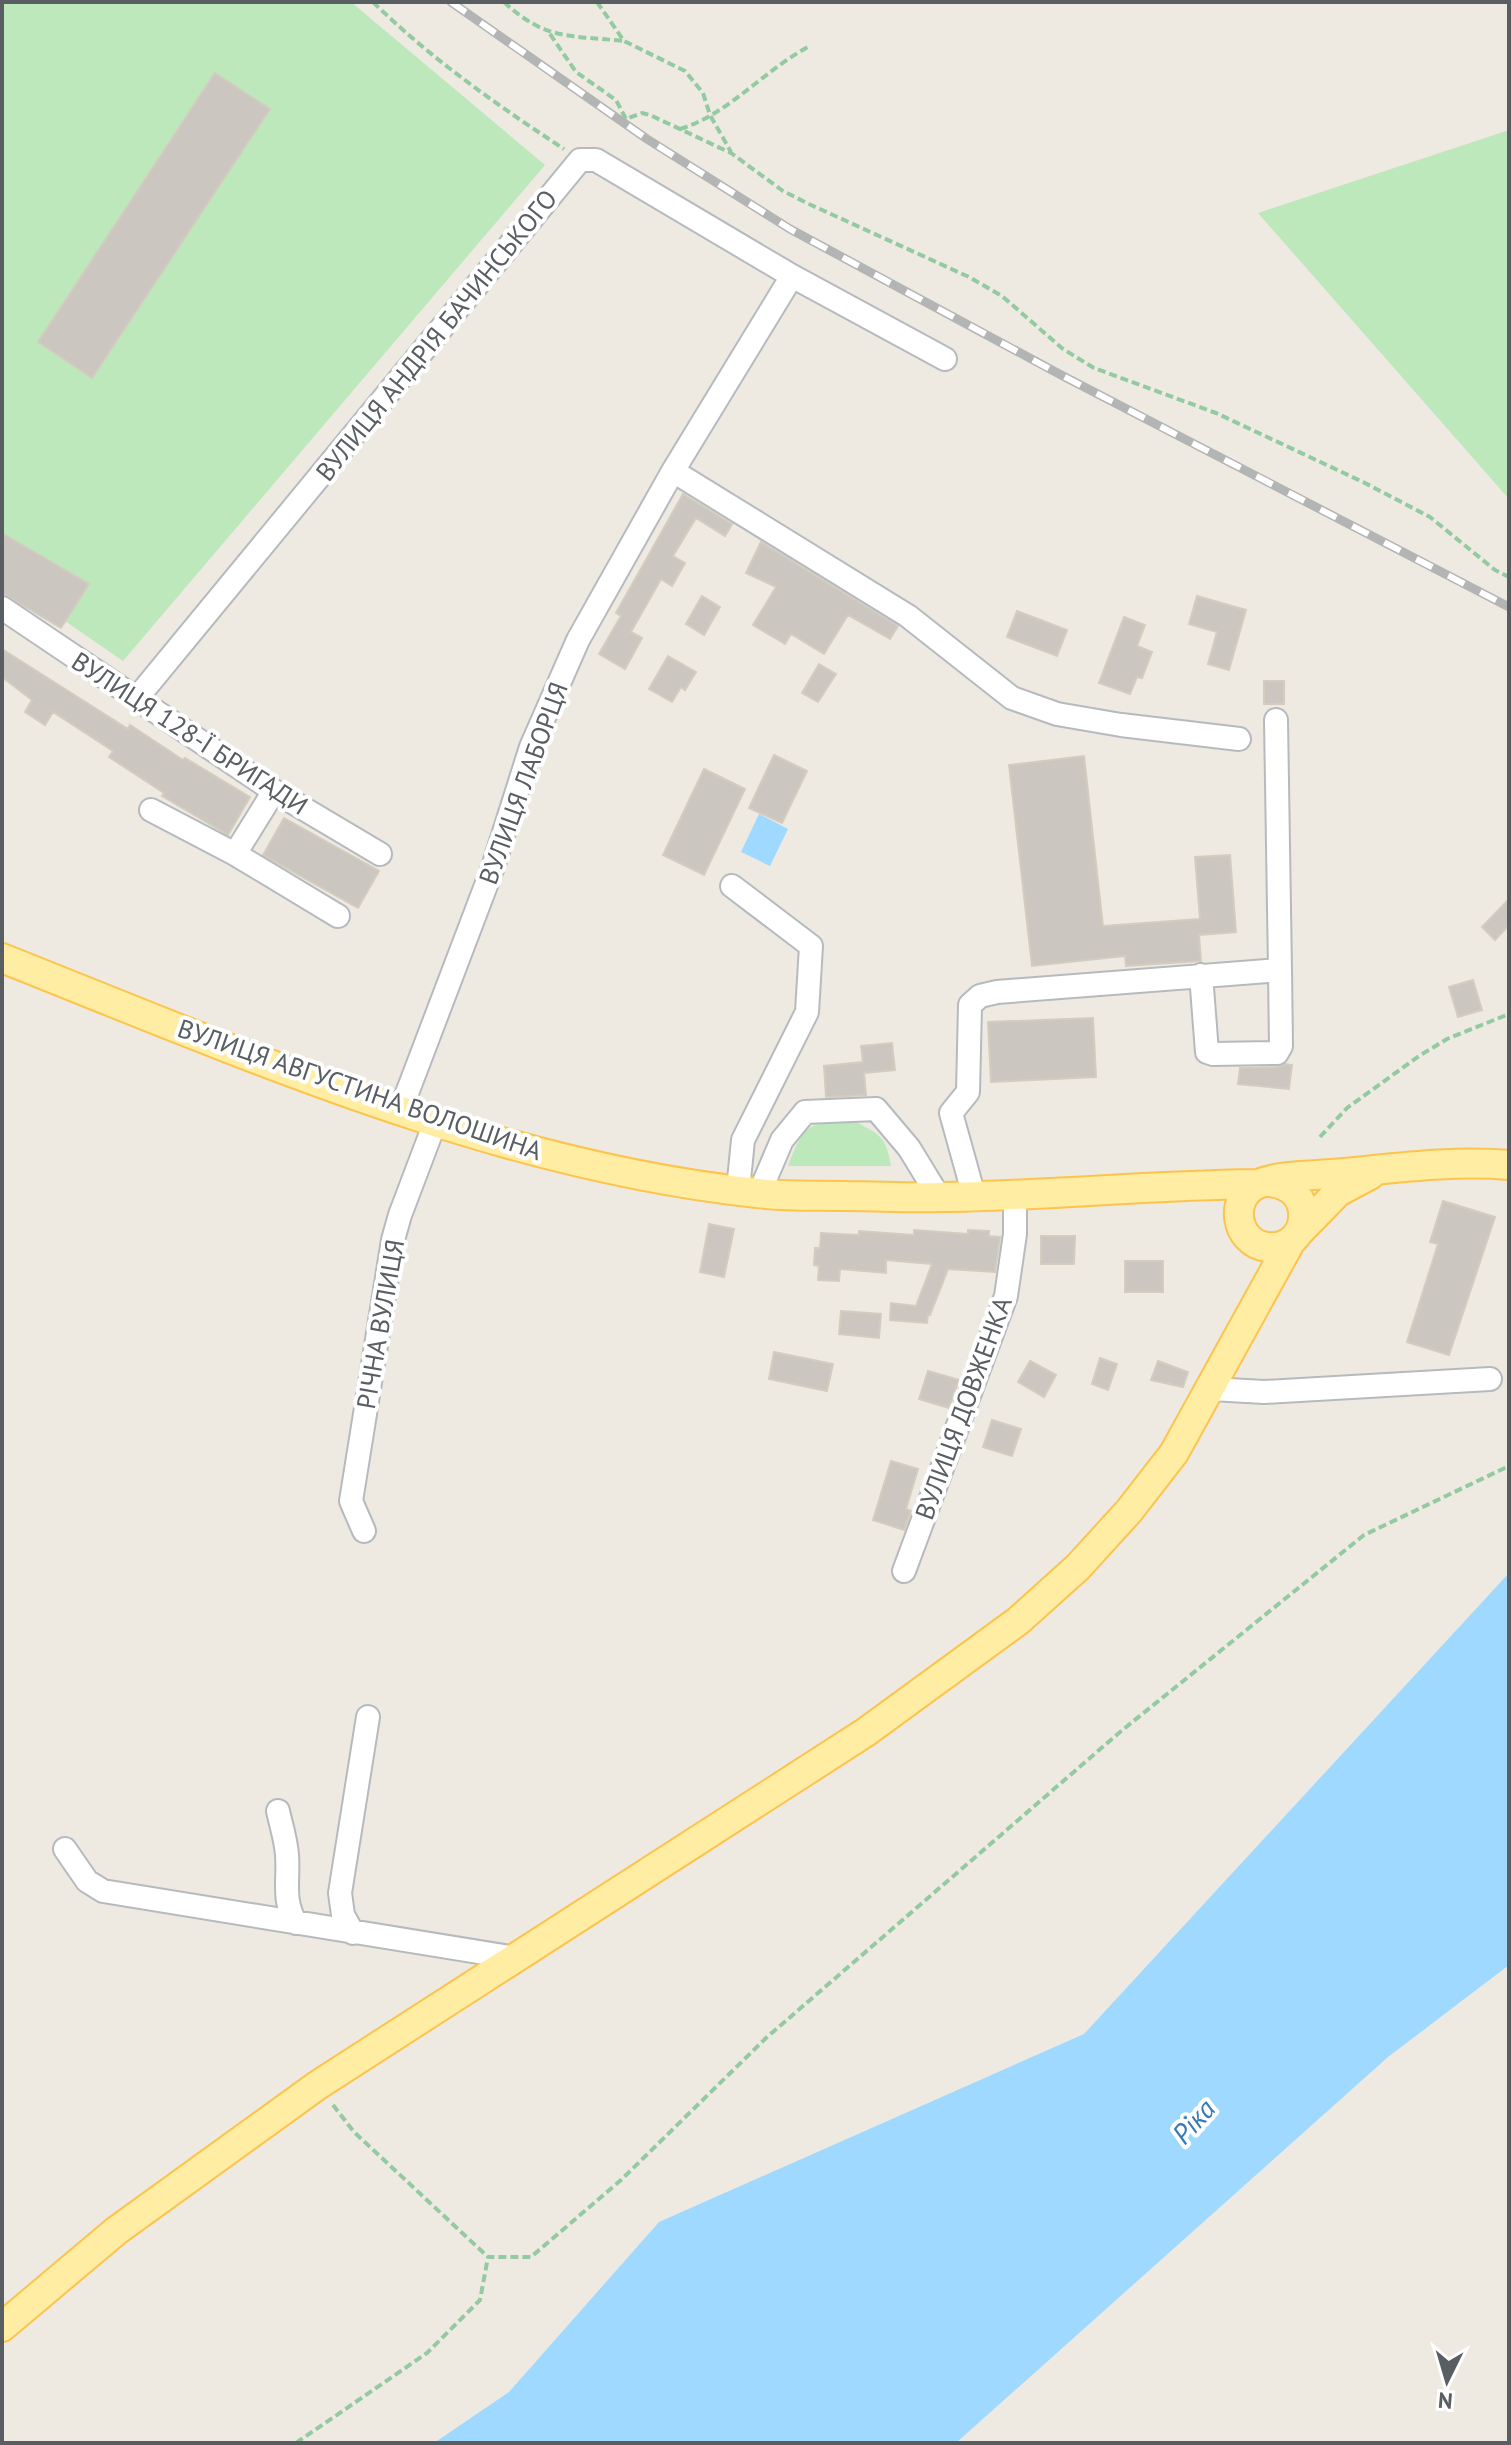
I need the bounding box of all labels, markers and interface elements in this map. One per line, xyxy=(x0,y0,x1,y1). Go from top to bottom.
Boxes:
street label: ВУЛИЦЯ АНДРІЯ БАЧИНСЬКОГО xyxy=(308,183,564,487)
street label: ВУЛИЦЯ 128-Ї БРИГАДИ xyxy=(66,644,314,822)
street label: ВУЛИЦЯ ЛАБОРЦЯ xyxy=(471,677,575,889)
street label: ВУЛИЦЯ АВГУСТИНА ВОЛОШИНА xyxy=(174,1011,546,1167)
street label: РІЧНА ВУЛИЦЯ xyxy=(349,1237,411,1411)
street label: ВУЛИЦЯ ДОВЖЕНКА xyxy=(907,1292,1019,1524)
water label: Ріка xyxy=(1163,2090,1223,2151)
north arrow xyxy=(1407,2341,1487,2421)
text: N xyxy=(1437,2386,1454,2416)

